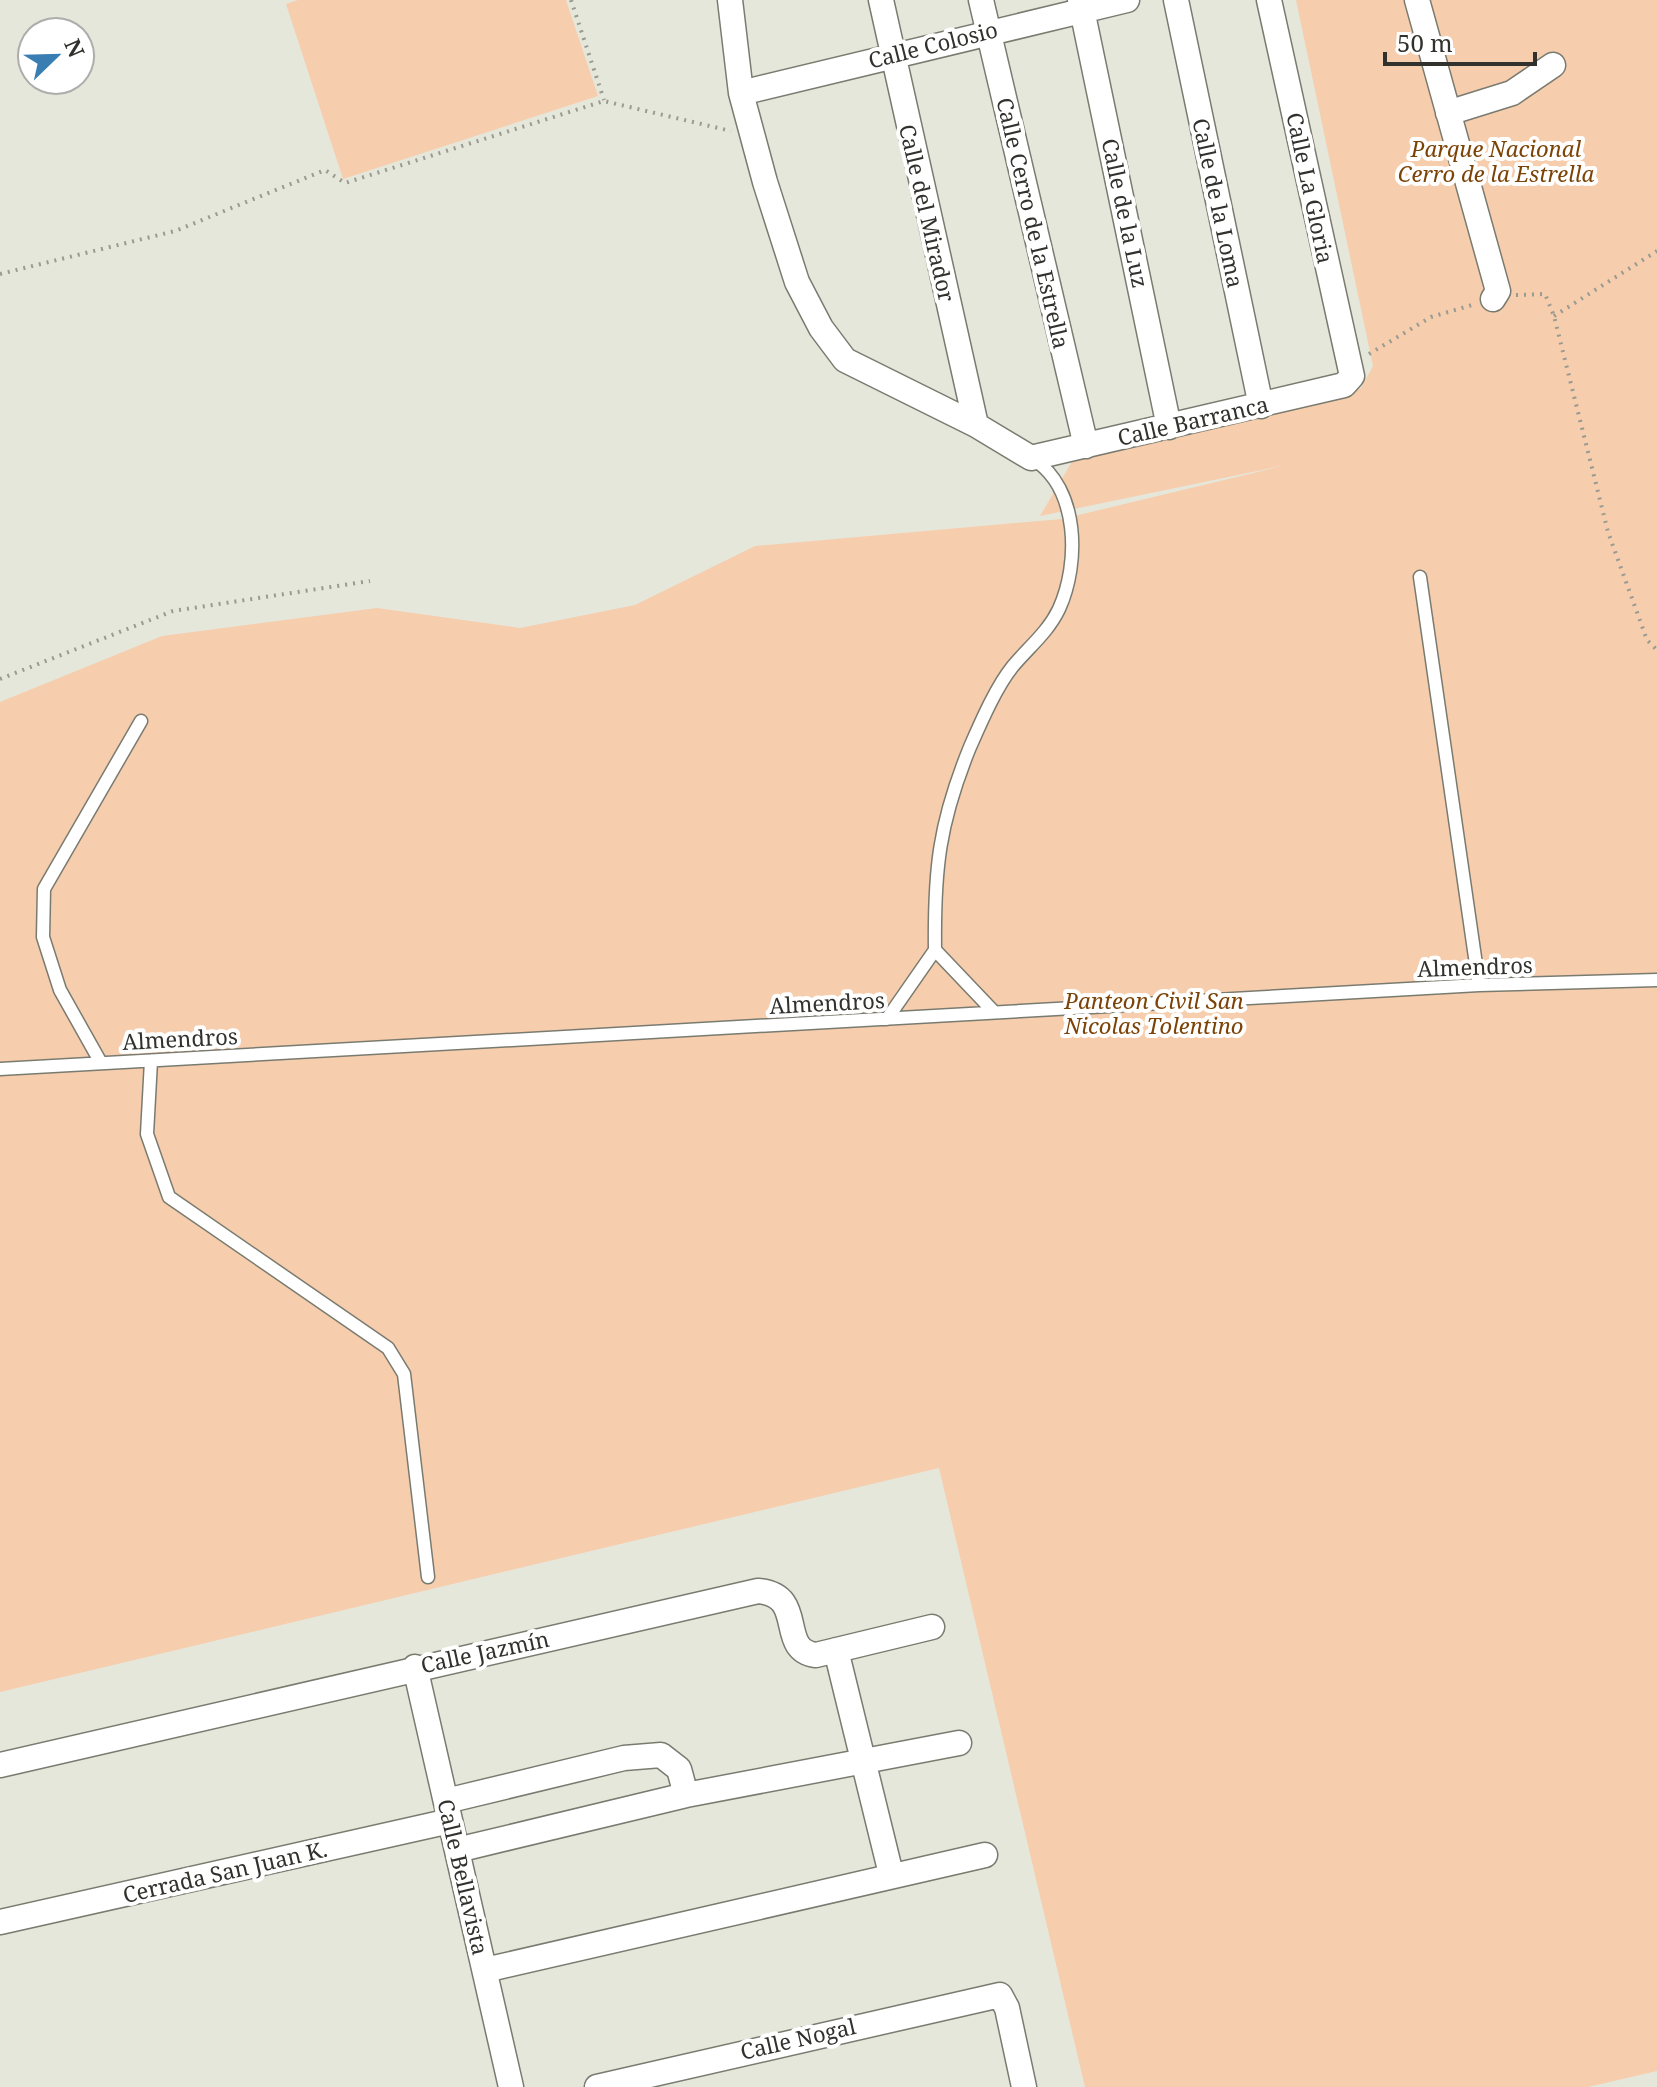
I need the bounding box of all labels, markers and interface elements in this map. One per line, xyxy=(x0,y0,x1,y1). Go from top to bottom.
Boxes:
street label: Calle Colosio xyxy=(865,13,1001,75)
north arrow xyxy=(16,16,96,96)
scale bar xyxy=(1385,16,1535,66)
text: 50 m xyxy=(1397,26,1453,59)
text: N xyxy=(58,34,93,62)
street label: Calle Cerro de la Estrella xyxy=(990,94,1077,351)
street label: Calle La Gloria xyxy=(1280,109,1342,266)
street label: Calle de la Loma xyxy=(1186,115,1252,290)
street label: Calle del Mirador xyxy=(893,121,963,305)
park label: Parque Nacional Cerro de la Estrella xyxy=(1398,133,1594,188)
street label: Calle de la Luz xyxy=(1096,135,1156,290)
street label: Calle Barranca xyxy=(1114,388,1271,452)
street label: Almendros xyxy=(1417,949,1533,983)
street label: Almendros xyxy=(768,984,885,1020)
park label: Panteon Civil San Nicolas Tolentino xyxy=(1063,985,1244,1040)
street label: Almendros xyxy=(121,1020,238,1056)
street label: Calle Jazmín xyxy=(418,1623,552,1679)
street label: Calle Bellavista xyxy=(431,1796,496,1958)
street label: Cerrada San Juan K. xyxy=(120,1833,330,1909)
street label: Calle Nogal xyxy=(737,2010,859,2066)

